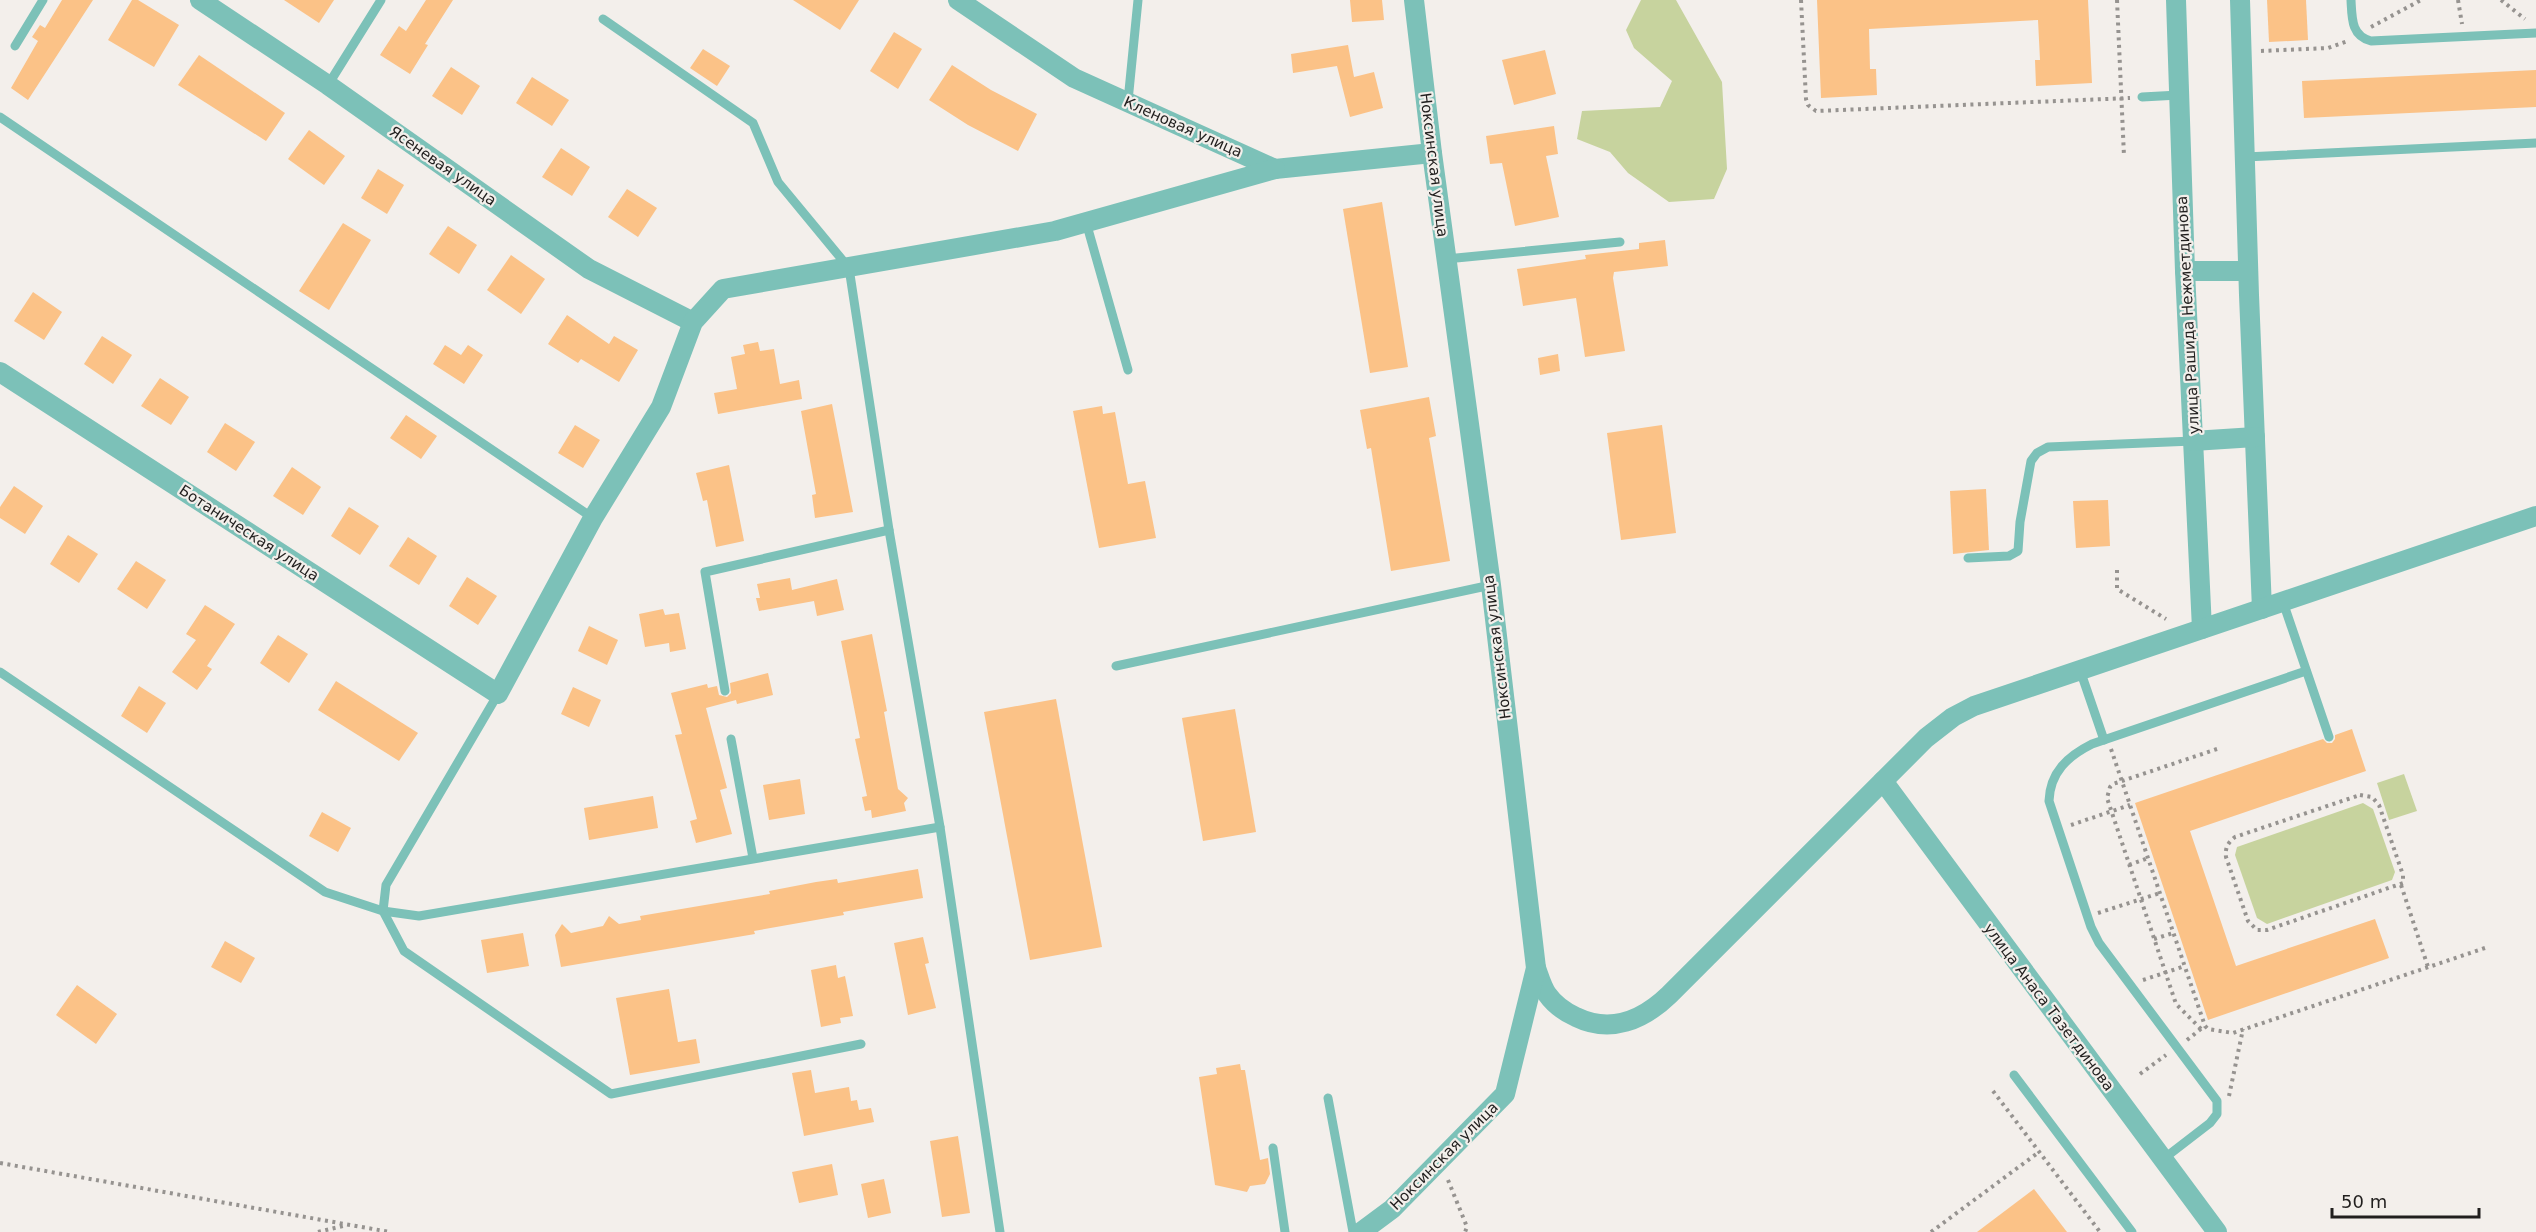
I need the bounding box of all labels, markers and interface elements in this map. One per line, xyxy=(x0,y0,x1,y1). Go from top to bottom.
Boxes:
street label: Ноксинская улица xyxy=(1416,92,1452,238)
street label: Кленовая улица xyxy=(1121,93,1245,161)
street label: Ясеневая улица xyxy=(386,122,500,210)
street label: улица Рашида Нежметдинова xyxy=(2173,195,2203,435)
street label: Ботаническая улица xyxy=(176,481,322,585)
street label: Ноксинская улица xyxy=(1479,574,1515,720)
street label: улица Анаса Тазетдинова xyxy=(1980,920,2118,1094)
street label: Ноксинская улица xyxy=(1386,1098,1502,1214)
scale bar xyxy=(2332,1181,2479,1219)
text: 50 m xyxy=(2341,1191,2387,1212)

